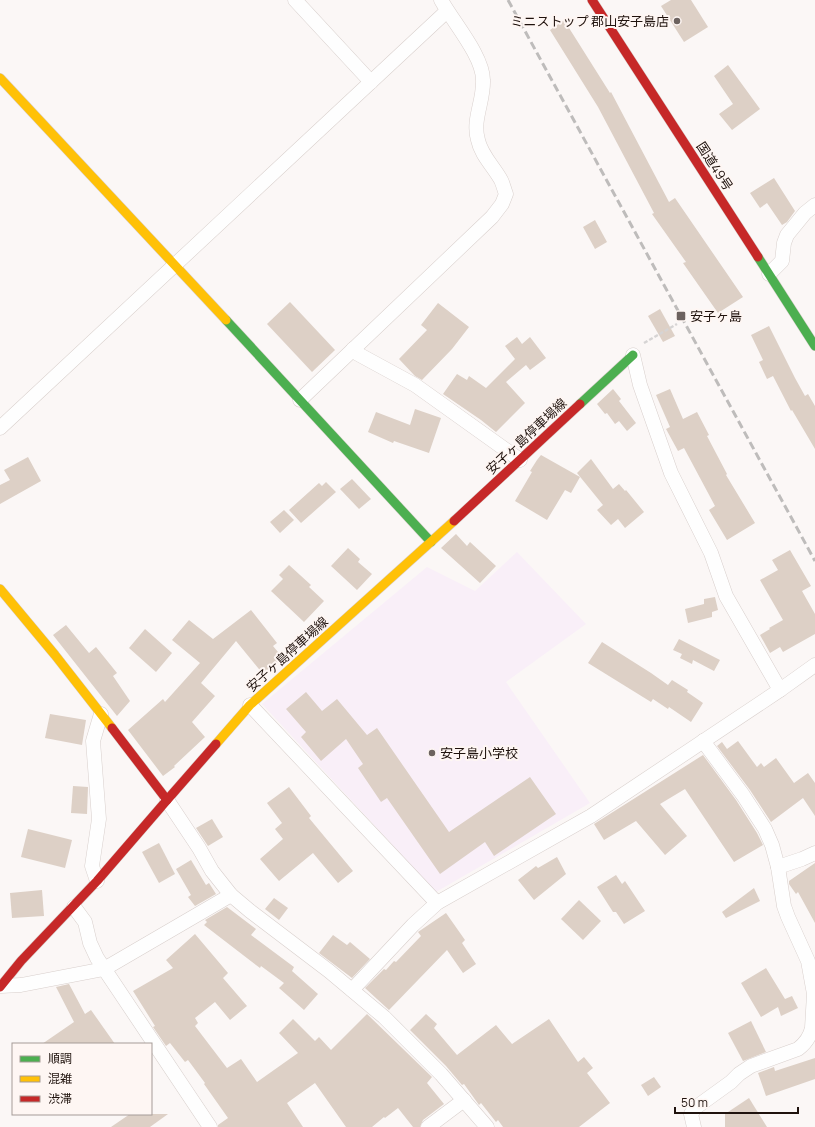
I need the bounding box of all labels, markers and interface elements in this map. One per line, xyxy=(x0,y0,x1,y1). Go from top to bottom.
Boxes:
place label: ミニストップ 郡山安子島店 xyxy=(510,12,669,30)
marker: ミニストップ 郡山安子島店 xyxy=(672,16,682,26)
street label: 国道49号 xyxy=(693,138,737,194)
place label: 安子ヶ島 xyxy=(690,307,742,325)
marker: 安子ヶ島 xyxy=(675,310,687,322)
street label: 安子ヶ島停車場線 xyxy=(482,394,570,478)
street label: 安子ヶ島停車場線 xyxy=(242,613,332,695)
place label: 安子島小学校 xyxy=(440,744,518,762)
marker: 安子島小学校 xyxy=(427,748,437,758)
legend xyxy=(12,1043,152,1115)
text: 順調 xyxy=(48,1050,72,1067)
text: 混雑 xyxy=(48,1070,72,1087)
scale bar xyxy=(675,1089,798,1115)
text: 渋滞 xyxy=(48,1090,72,1107)
text: 50 m xyxy=(681,1094,708,1111)

